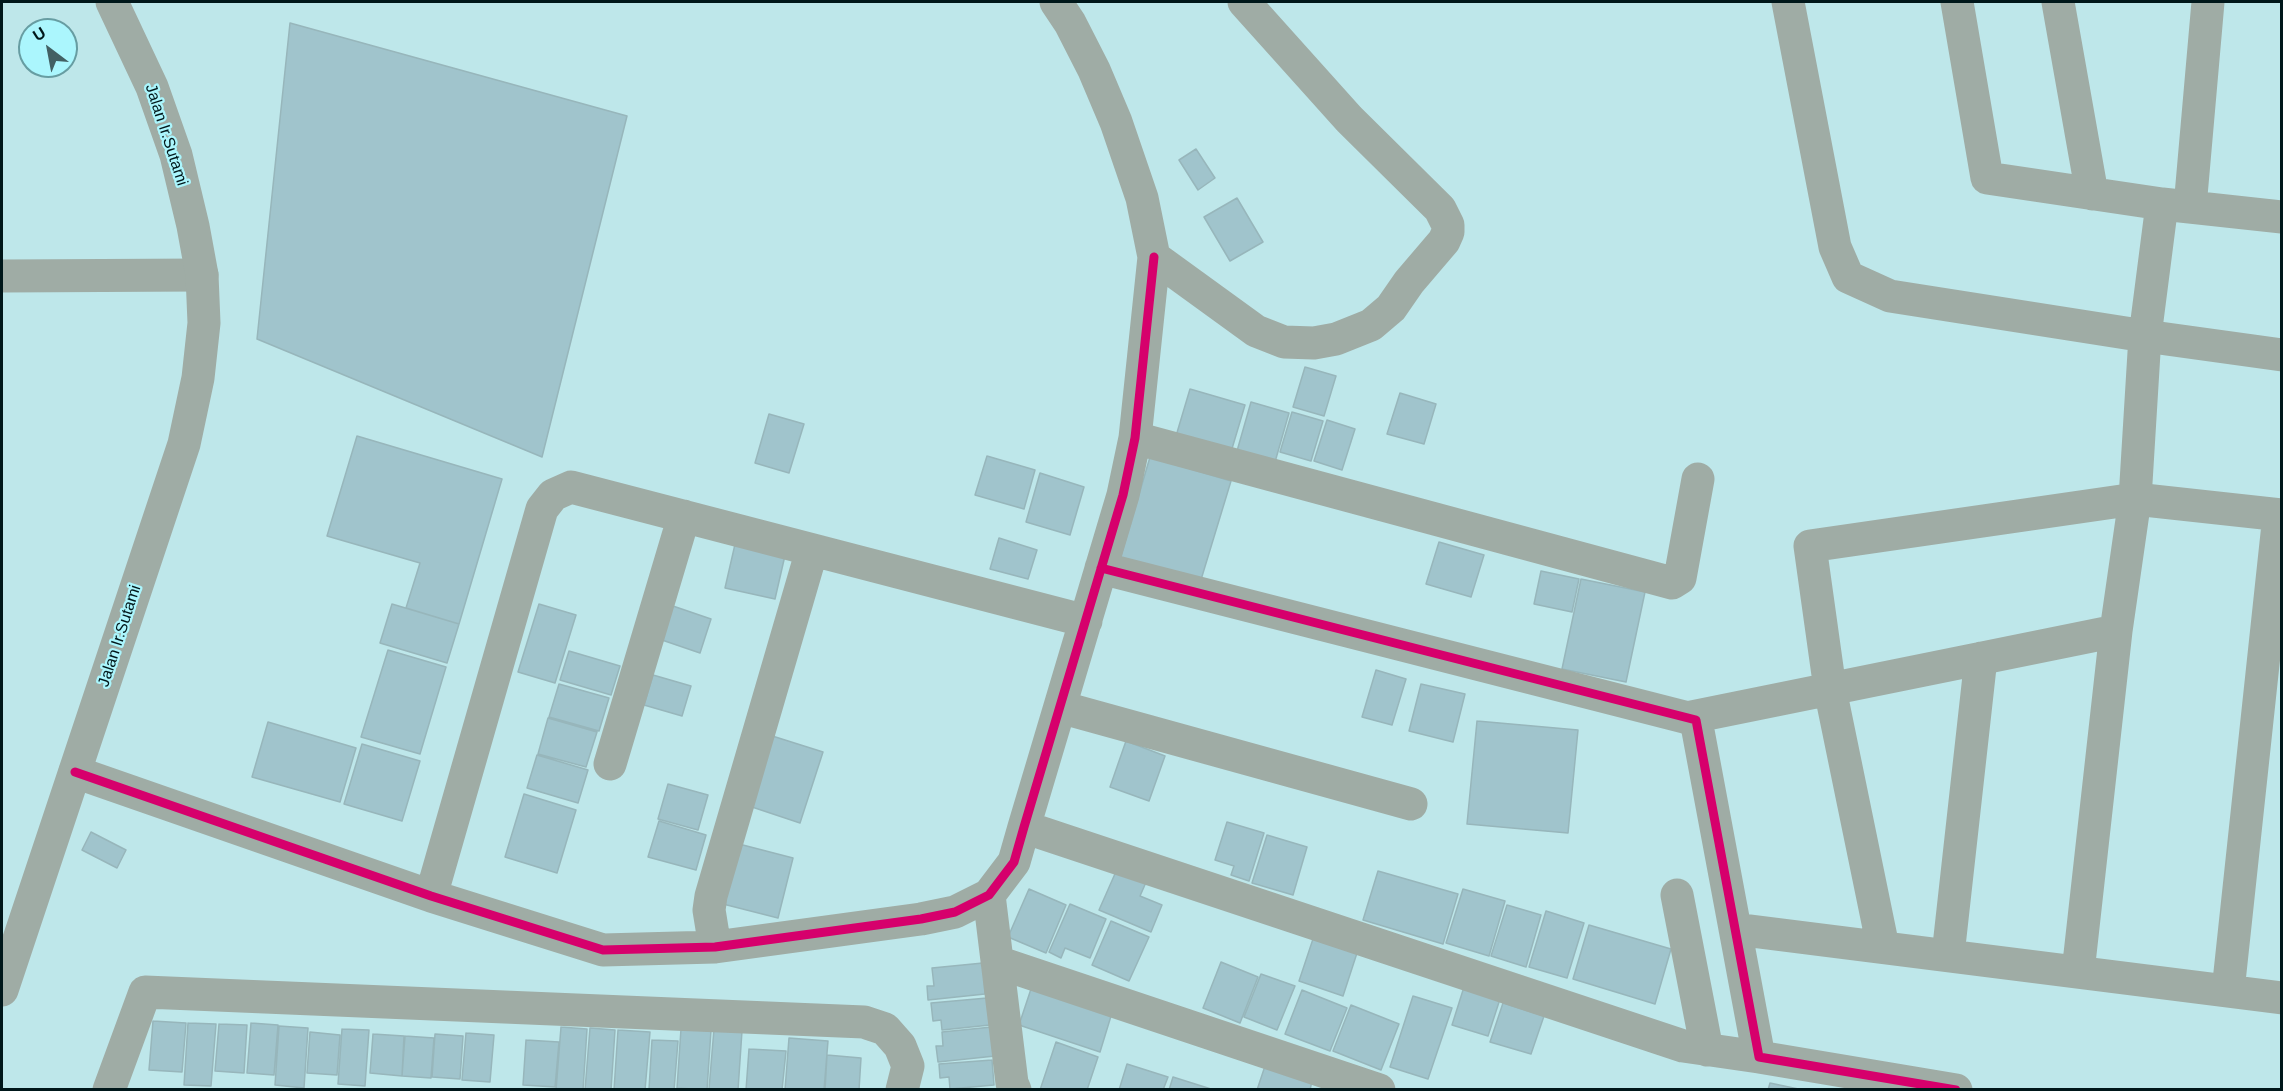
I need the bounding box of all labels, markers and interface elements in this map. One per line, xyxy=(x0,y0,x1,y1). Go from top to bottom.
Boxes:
north arrow xyxy=(18,18,78,78)
text: U xyxy=(30,24,49,44)
street label: Jalan Ir.Sutami xyxy=(141,82,191,188)
street label: Jalan Ir.Sutami xyxy=(95,583,145,689)

